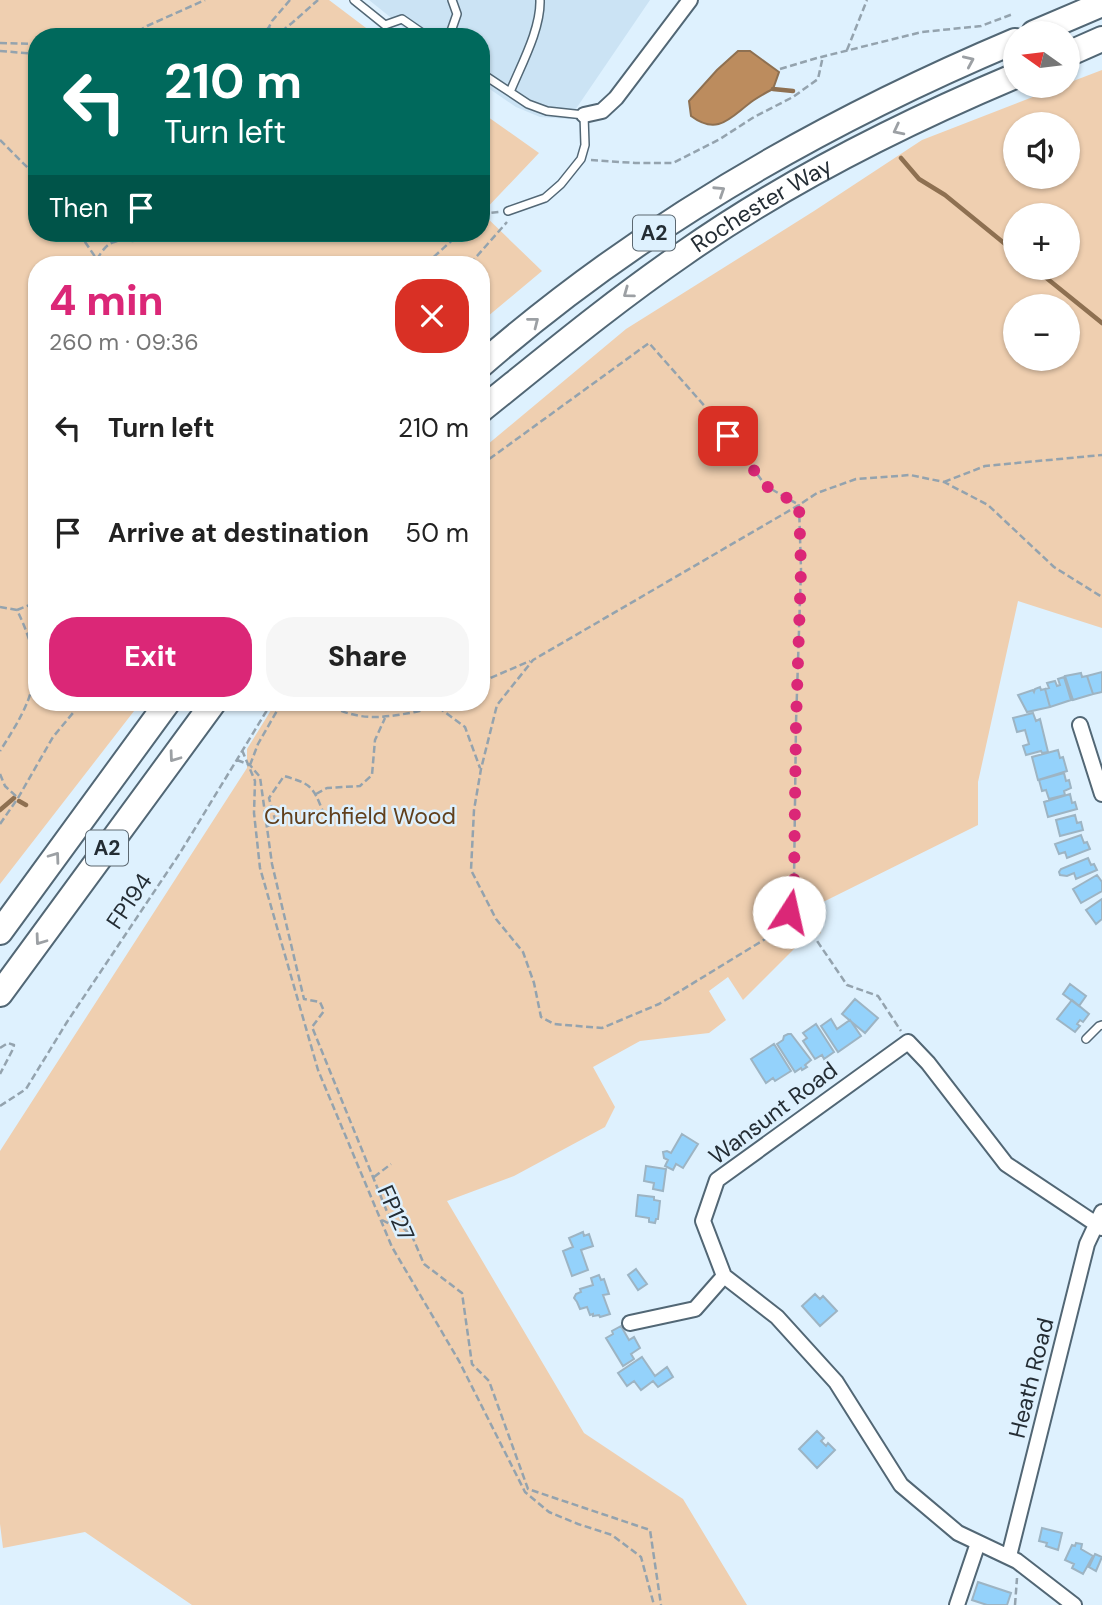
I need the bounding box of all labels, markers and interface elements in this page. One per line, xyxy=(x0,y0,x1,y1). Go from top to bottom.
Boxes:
north arrow xyxy=(1003,21,1080,98)
map controls xyxy=(1003,21,1080,371)
text: 210 m xyxy=(164,49,302,113)
one-way arrow xyxy=(962,55,974,69)
icon: left xyxy=(49,56,140,147)
text: Turn left xyxy=(164,111,286,153)
button: sound xyxy=(1003,112,1080,189)
one-way arrow xyxy=(893,122,905,136)
street label: Rochester Way xyxy=(685,151,837,259)
one-way arrow xyxy=(712,186,725,199)
icon: arrive xyxy=(122,189,160,227)
text: Then xyxy=(49,191,108,225)
button: + xyxy=(1003,203,1080,280)
road number: A2 xyxy=(633,216,675,250)
text: 4 min xyxy=(49,273,164,328)
button: close xyxy=(395,279,469,353)
one-way arrow xyxy=(623,285,636,297)
button: − xyxy=(1003,294,1080,371)
one-way arrow xyxy=(526,317,539,330)
text: 260 m · 09:36 xyxy=(49,327,199,357)
pin xyxy=(698,406,758,466)
icon: left xyxy=(49,409,87,447)
text: Turn left xyxy=(108,411,215,445)
text: 210 m xyxy=(398,411,469,445)
icon: arrive xyxy=(709,417,747,455)
icon: arrive xyxy=(49,514,87,552)
text: Arrive at destination xyxy=(108,516,369,550)
text: 50 m xyxy=(405,516,469,550)
button: Exit xyxy=(49,617,252,697)
button: Share xyxy=(266,617,469,697)
one-way arrow xyxy=(170,749,182,762)
park label: Churchfield Wood xyxy=(264,801,456,831)
road number: A2 xyxy=(86,830,128,866)
one-way arrow xyxy=(46,852,59,865)
street label: FP194 xyxy=(99,867,159,935)
position arrow xyxy=(752,875,826,949)
one-way arrow xyxy=(35,933,48,945)
street label: Wansunt Road xyxy=(703,1055,843,1171)
street label: FP127 xyxy=(371,1180,421,1246)
street label: Heath Road xyxy=(1002,1315,1060,1441)

